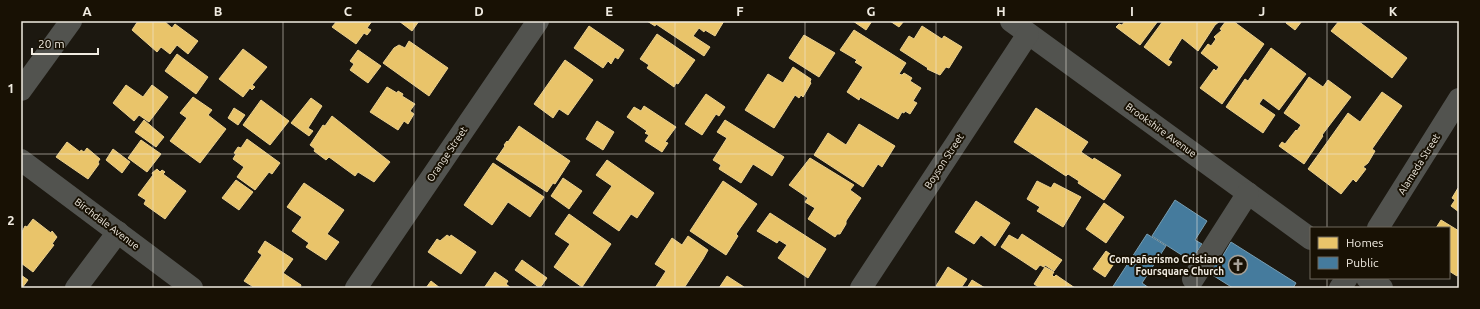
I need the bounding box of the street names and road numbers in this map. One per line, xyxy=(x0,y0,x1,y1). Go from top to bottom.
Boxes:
street label: Brookshire Avenue xyxy=(1124,101,1198,159)
street label: Orange Street xyxy=(425,124,469,184)
street label: Boyson Street xyxy=(922,131,966,190)
street label: Alameda Street xyxy=(1396,132,1442,196)
street label: Birchdale Avenue xyxy=(73,196,141,252)

